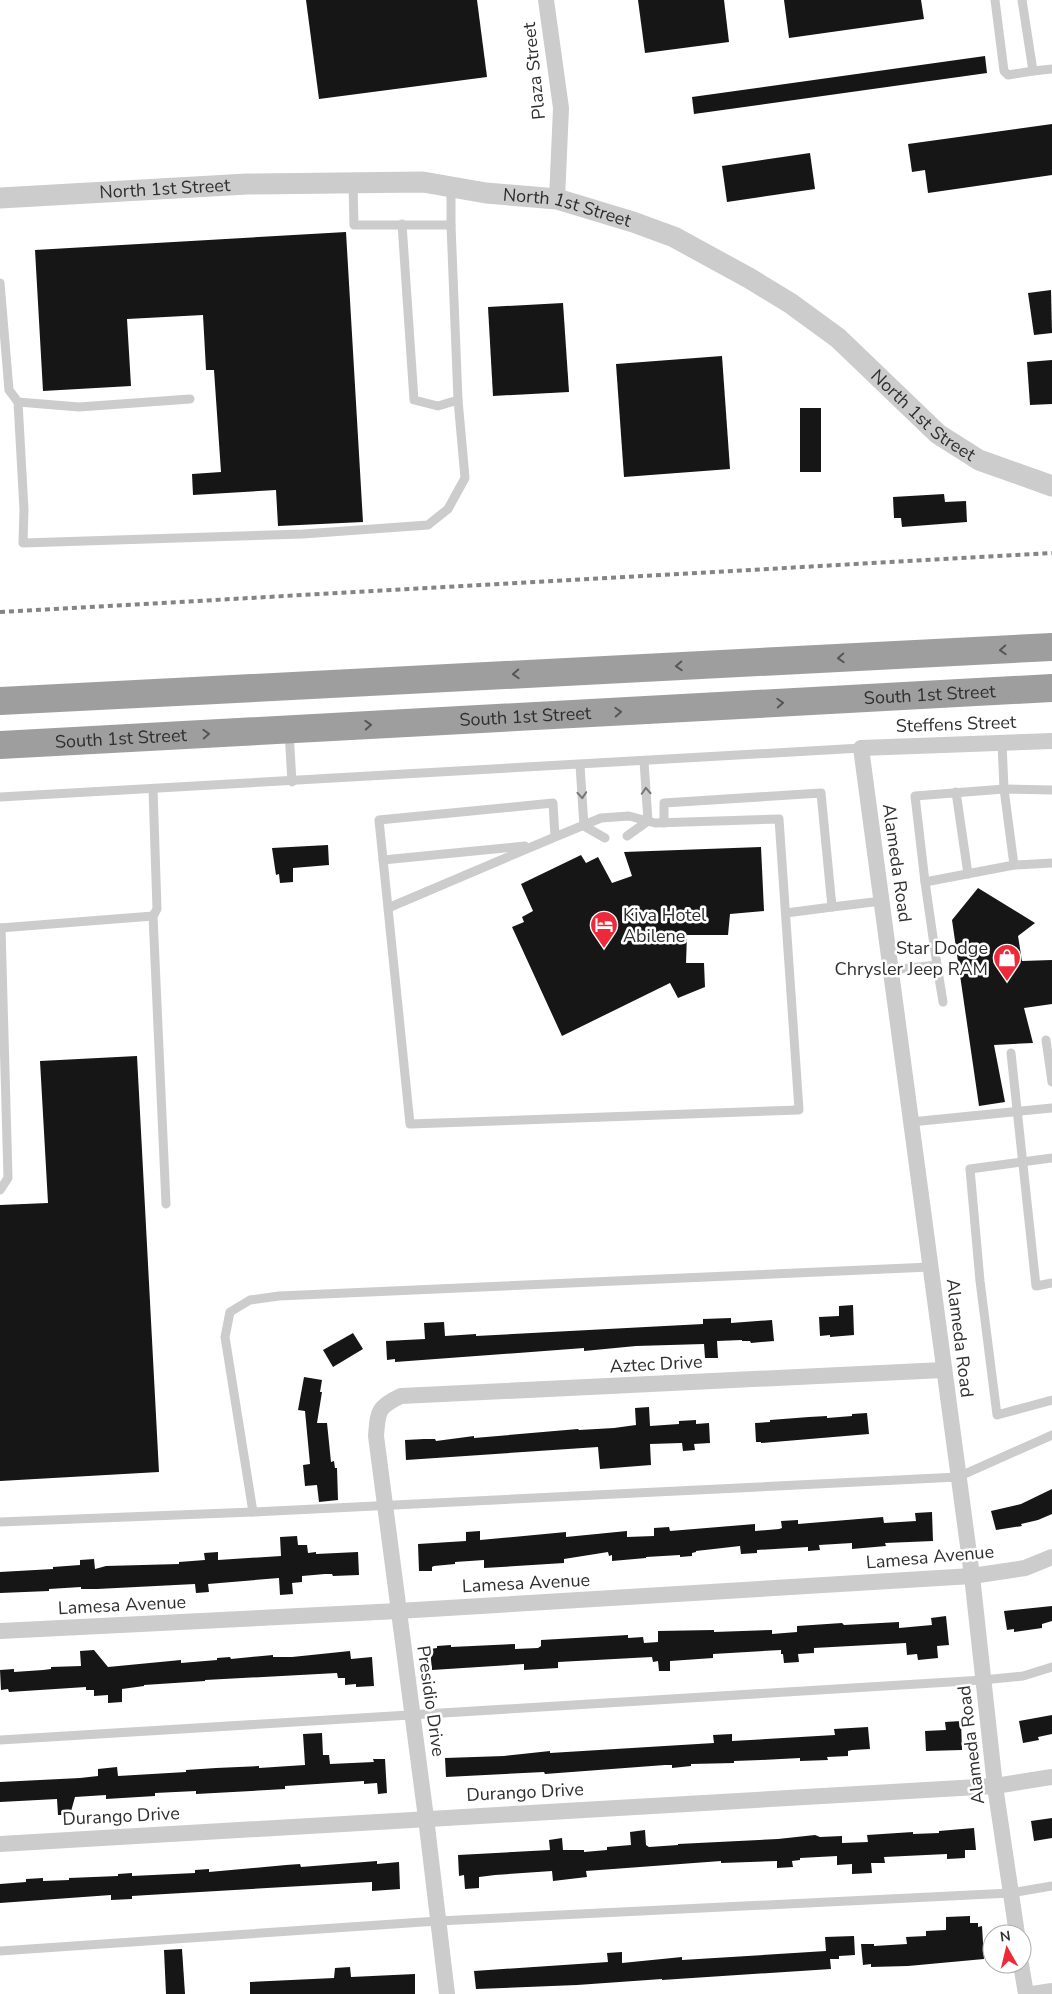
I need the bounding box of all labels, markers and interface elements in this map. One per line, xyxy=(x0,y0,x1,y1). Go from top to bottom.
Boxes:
street label: Plaza Street xyxy=(517,20,551,121)
street label: North 1st Street xyxy=(99,173,231,204)
street label: North 1st Street xyxy=(502,182,635,233)
street label: North 1st Street xyxy=(866,364,981,467)
one-way arrow xyxy=(999,644,1007,655)
one-way arrow xyxy=(837,653,845,664)
one-way arrow xyxy=(674,661,682,672)
one-way arrow xyxy=(512,669,520,680)
street label: South 1st Street xyxy=(863,679,997,710)
one-way arrow xyxy=(776,697,784,708)
street label: South 1st Street xyxy=(459,701,592,732)
one-way arrow xyxy=(614,706,622,717)
street label: Steffens Street xyxy=(895,710,1017,738)
one-way arrow xyxy=(364,719,372,730)
street label: South 1st Street xyxy=(54,723,188,754)
one-way arrow xyxy=(202,728,210,739)
one-way arrow xyxy=(641,787,652,795)
one-way arrow xyxy=(576,791,587,799)
street label: Alameda Road xyxy=(877,802,917,924)
place label: Kiva Hotel Abilene xyxy=(623,903,707,948)
hotel icon: Kiva Hotel Abilene xyxy=(589,910,619,949)
place label: Star Dodge Chrysler Jeep RAM xyxy=(835,936,988,981)
shop icon: Star Dodge Chrysler Jeep RAM xyxy=(992,943,1022,982)
street label: Alameda Road xyxy=(941,1277,979,1399)
street label: Aztec Drive xyxy=(609,1350,703,1378)
street label: Lamesa Avenue xyxy=(865,1539,995,1575)
street label: Lamesa Avenue xyxy=(461,1568,591,1598)
street label: Lamesa Avenue xyxy=(57,1590,187,1620)
street label: Presidio Drive xyxy=(411,1644,451,1758)
street label: Alameda Road xyxy=(952,1684,990,1806)
street label: Durango Drive xyxy=(466,1777,584,1807)
street label: Durango Drive xyxy=(62,1801,180,1831)
north arrow xyxy=(982,1924,1032,1974)
text: N xyxy=(999,1926,1012,1947)

